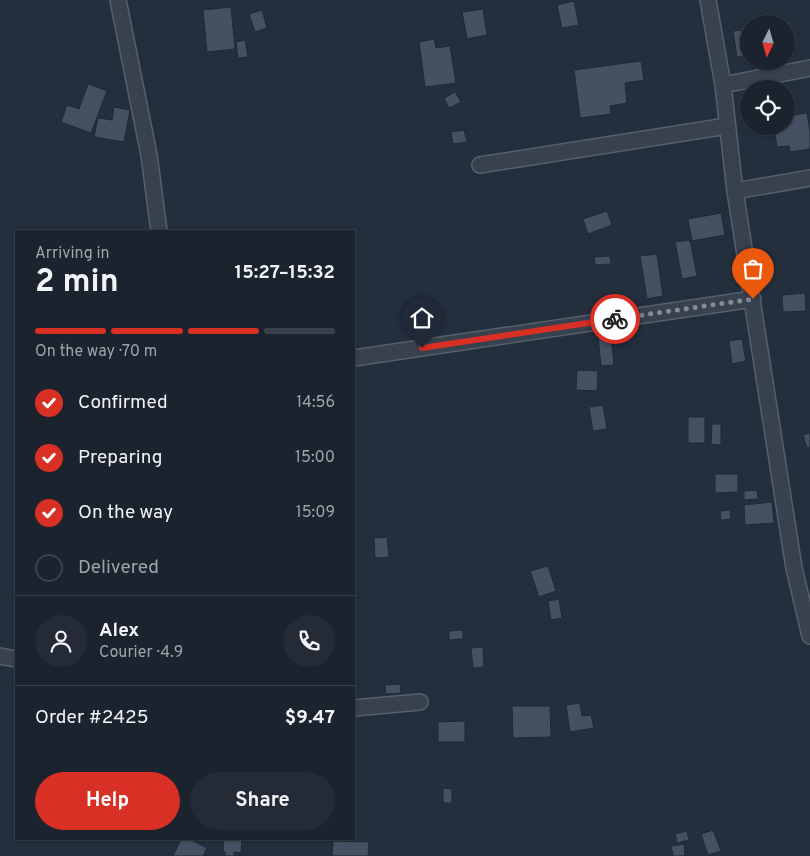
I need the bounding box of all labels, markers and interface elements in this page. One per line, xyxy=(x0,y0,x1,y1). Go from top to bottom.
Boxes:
north arrow xyxy=(740,15,795,70)
map controls xyxy=(740,15,795,135)
button: locate xyxy=(740,80,795,135)
text: Arriving in xyxy=(35,244,110,264)
pin xyxy=(732,248,774,299)
icon: bag xyxy=(739,255,767,283)
text: 15:27–15:32 xyxy=(235,261,335,285)
text: 2 min xyxy=(35,263,119,303)
courier xyxy=(590,294,640,344)
pin xyxy=(401,297,443,348)
icon: home xyxy=(408,304,436,332)
icon: bike xyxy=(601,305,629,333)
text: On the way · 70 m xyxy=(35,342,157,362)
icon: check xyxy=(35,389,63,417)
text: Confirmed xyxy=(78,391,168,415)
text: 14:56 xyxy=(296,393,335,413)
icon: check xyxy=(35,444,63,472)
text: Preparing xyxy=(78,446,162,470)
text: 15:00 xyxy=(295,448,335,468)
icon: check xyxy=(35,499,63,527)
text: On the way xyxy=(78,501,173,525)
text: 15:09 xyxy=(296,503,335,523)
text: Delivered xyxy=(78,556,159,580)
button: person xyxy=(35,615,87,667)
button: phone xyxy=(283,615,335,667)
text: Alex xyxy=(99,619,139,643)
text: Courier · 4.9 xyxy=(99,643,183,663)
text: Order #2425 xyxy=(35,706,148,730)
text: $9.47 xyxy=(285,706,335,730)
button: Help xyxy=(35,772,180,830)
button: Share xyxy=(190,772,335,830)

